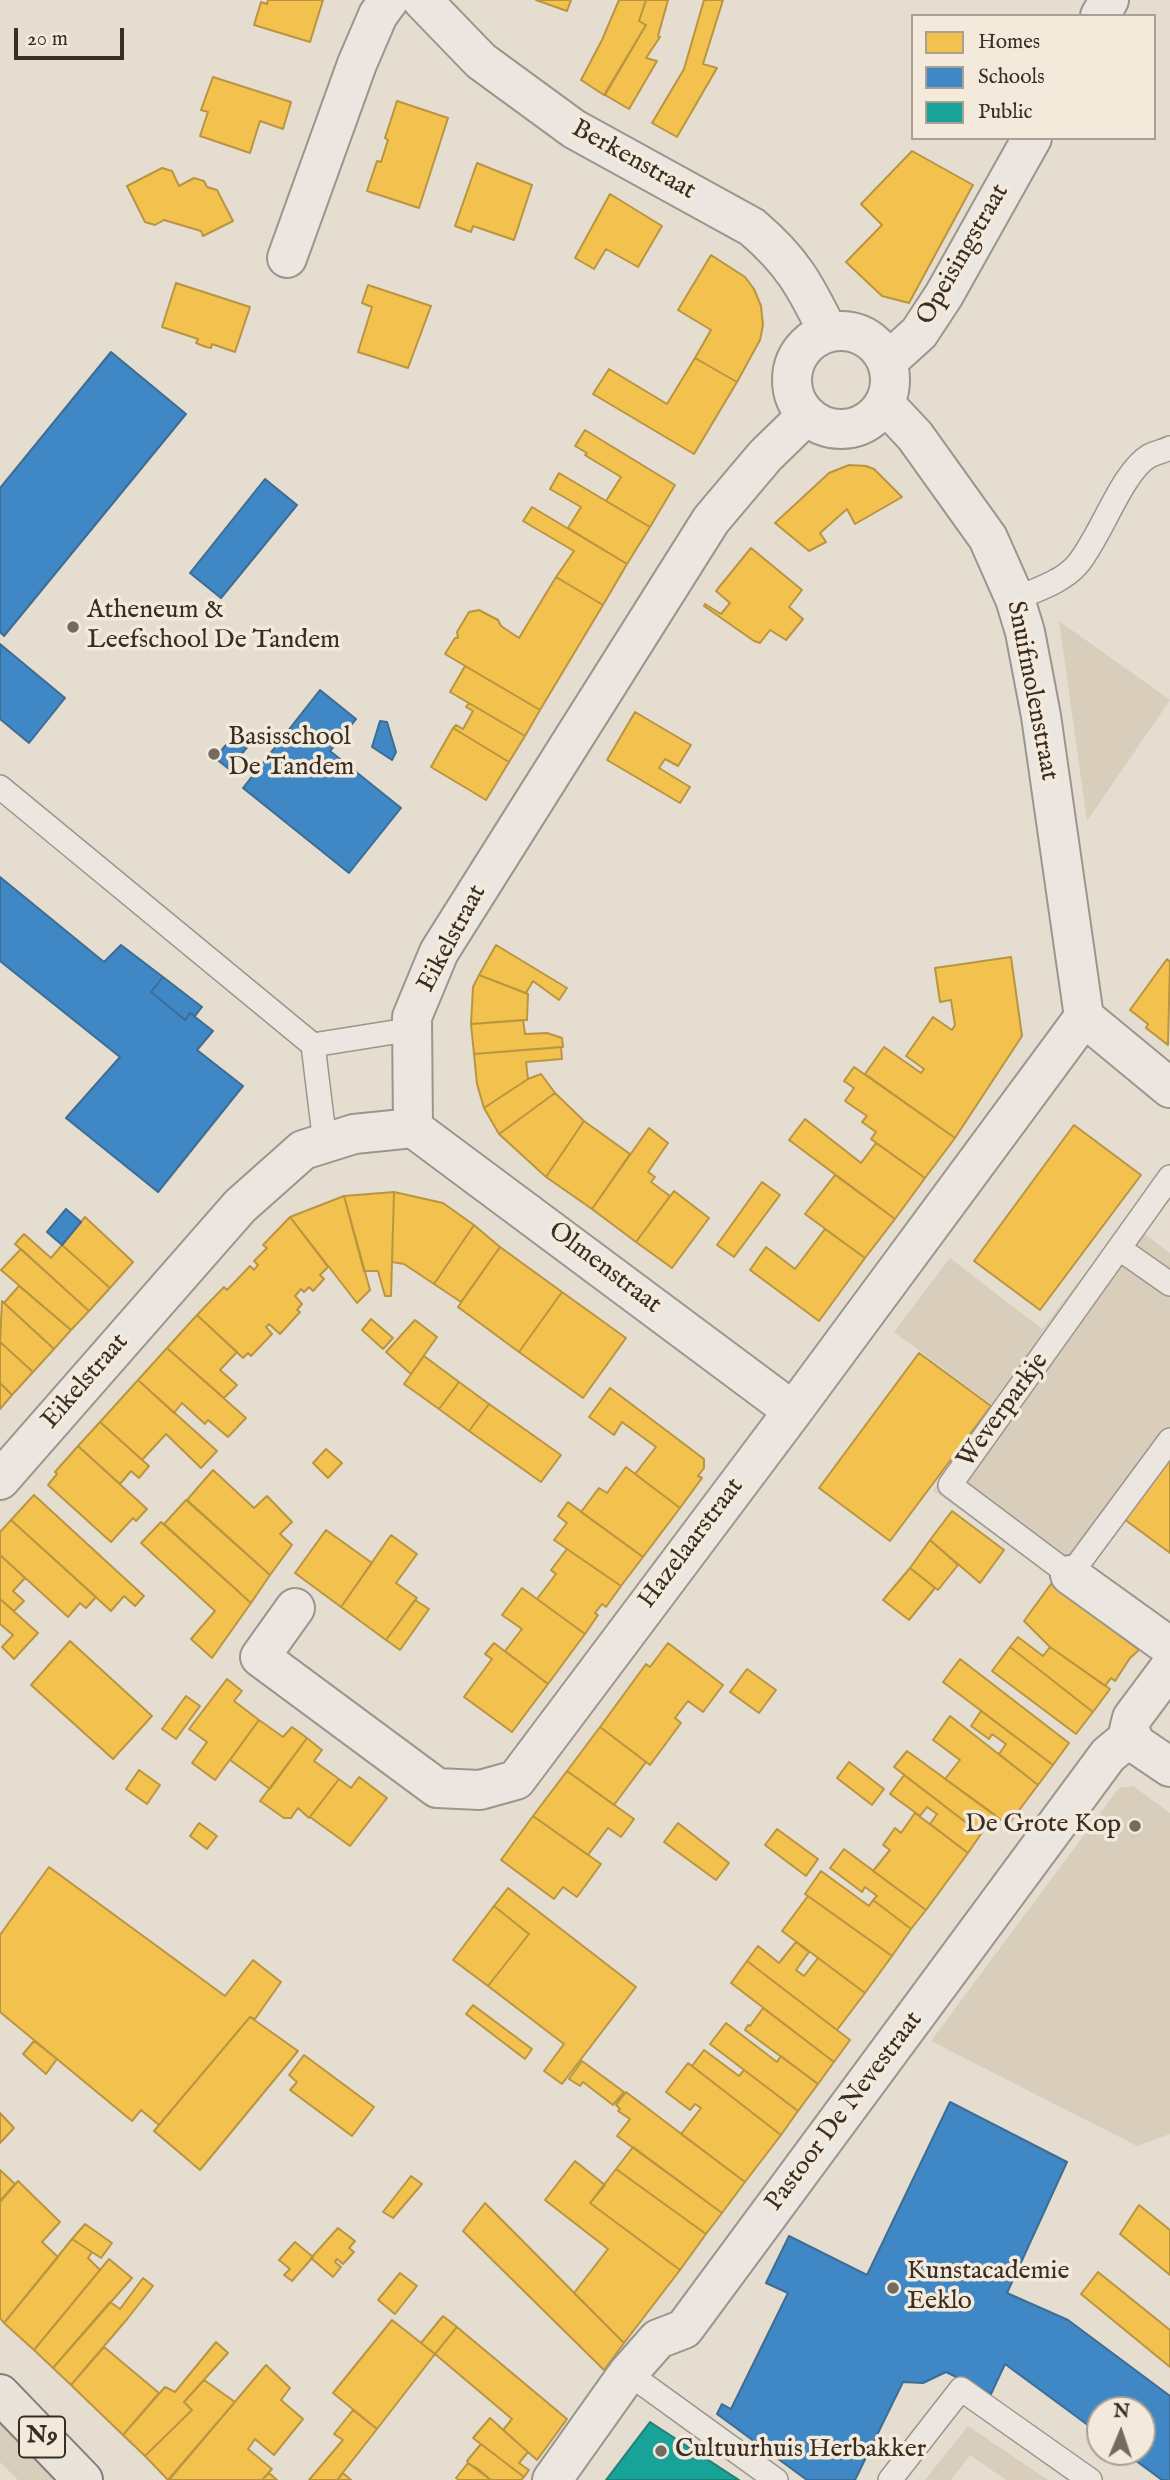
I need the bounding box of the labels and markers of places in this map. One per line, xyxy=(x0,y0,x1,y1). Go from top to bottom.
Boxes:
place label: Atheneum & Leefschool De Tandem xyxy=(87,596,340,658)
marker: Atheneum & Leefschool De Tandem xyxy=(65,619,81,635)
place label: Basisschool De Tandem xyxy=(228,723,354,784)
marker: Basisschool De Tandem xyxy=(206,746,222,762)
place label: De Grote Kop xyxy=(965,1810,1121,1842)
marker: De Grote Kop xyxy=(1127,1818,1143,1834)
place label: Kunstacademie Eeklo xyxy=(907,2257,1069,2318)
marker: Kunstacademie Eeklo xyxy=(885,2280,901,2296)
place label: Cultuurhuis Herbakker xyxy=(675,2435,926,2467)
marker: Cultuurhuis Herbakker xyxy=(653,2443,669,2459)

